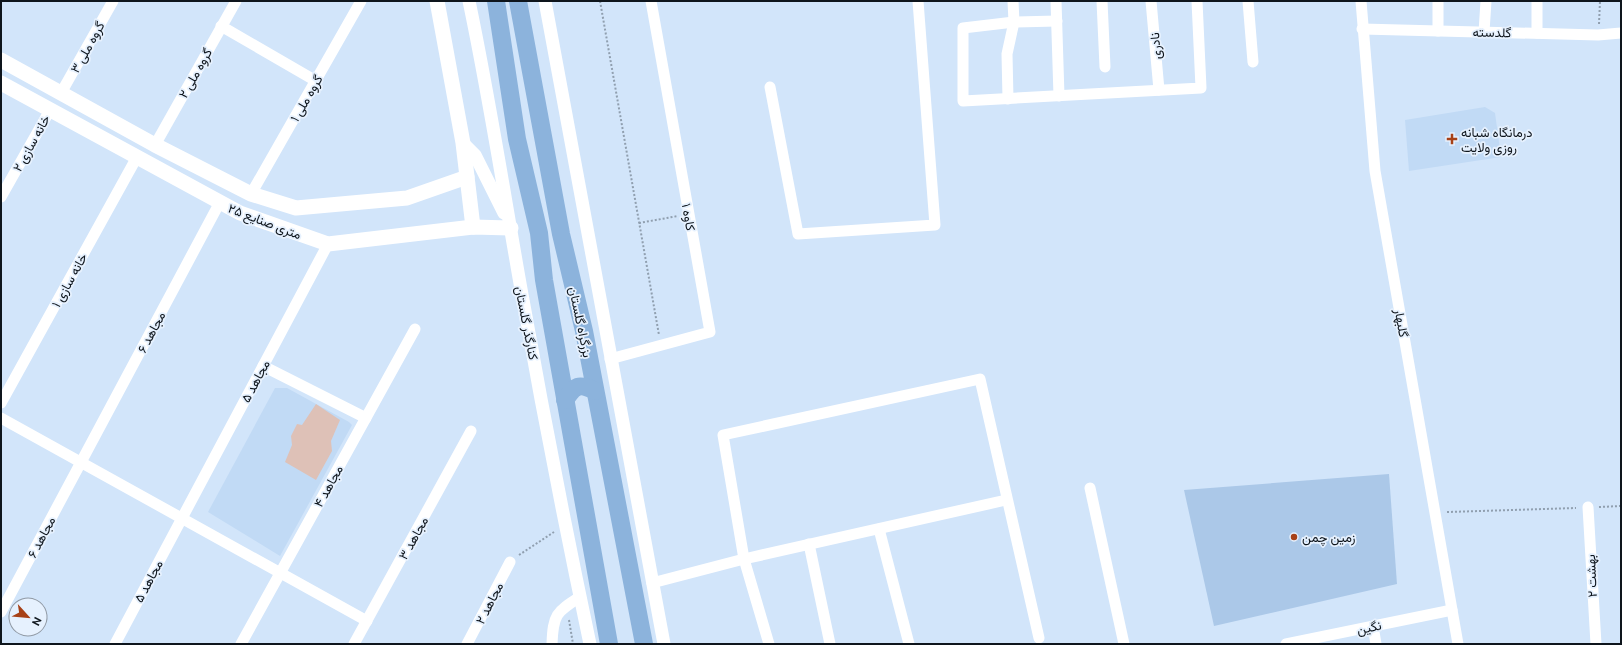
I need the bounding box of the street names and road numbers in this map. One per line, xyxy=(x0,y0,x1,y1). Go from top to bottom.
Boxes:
street label: گروه ملی ۳ xyxy=(67,19,109,76)
street label: گلدسته xyxy=(1472,25,1512,39)
street label: نادری xyxy=(1147,31,1165,60)
street label: گروه ملی ۲ xyxy=(176,45,216,101)
street label: گروه ملی ۱ xyxy=(287,72,327,125)
street label: خانه سازی ۲ xyxy=(10,112,54,175)
street label: ۲۵ متری صنایع xyxy=(225,201,304,244)
street label: کاوه ۱ xyxy=(678,202,698,232)
street label: خانه سازی ۱ xyxy=(48,250,91,310)
street label: کنارگذر گلستان xyxy=(511,285,541,362)
street label: بزرگراه گلستان xyxy=(565,285,595,359)
street label: گلبهار xyxy=(1390,307,1411,339)
street label: ۶ مجاهد xyxy=(134,309,169,355)
street label: ۵ مجاهد xyxy=(238,357,273,405)
street label: مجاهد ۴ xyxy=(311,463,346,510)
street label: مجاهد ۶ xyxy=(24,514,59,560)
street label: مجاهد ۳ xyxy=(396,514,431,562)
street label: بهشت ۲ xyxy=(1583,554,1601,598)
street label: مجاهد ۵ xyxy=(131,557,166,605)
street label: مجاهد ۲ xyxy=(473,580,506,627)
street label: نگین xyxy=(1355,618,1383,638)

